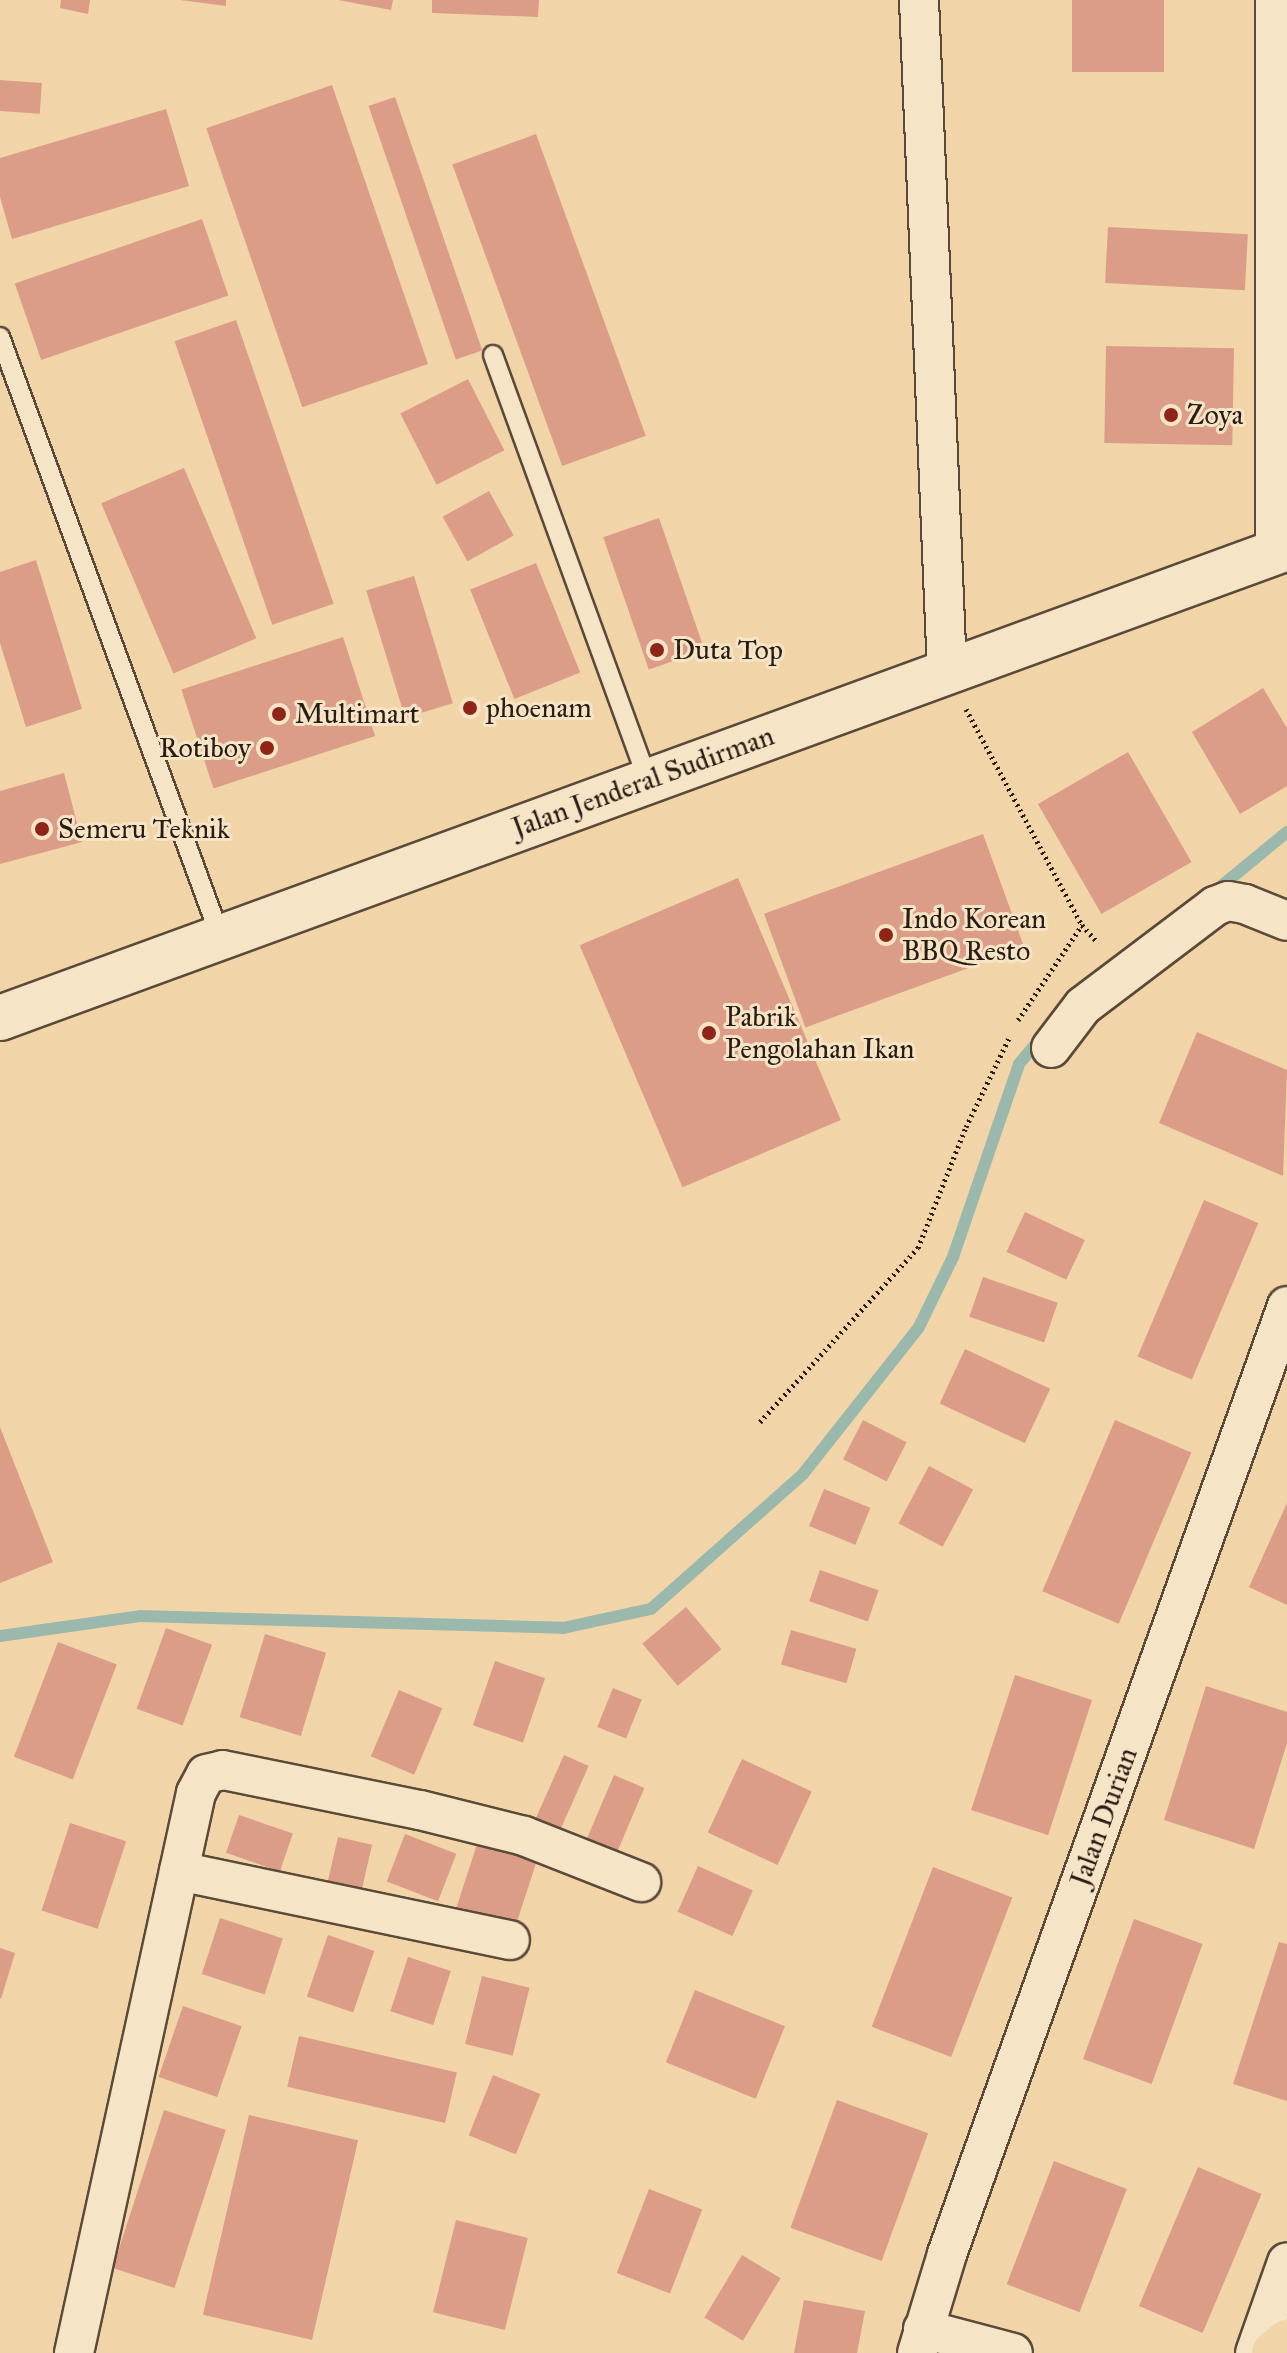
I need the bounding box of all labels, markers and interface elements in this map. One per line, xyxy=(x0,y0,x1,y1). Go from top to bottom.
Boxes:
place label: Zoya xyxy=(1187,398,1243,432)
marker: Zoya xyxy=(1162,406,1180,424)
place label: Duta Top xyxy=(673,633,783,667)
marker: Duta Top xyxy=(648,641,666,659)
place label: phoenam xyxy=(486,691,592,725)
place label: Multimart xyxy=(295,697,419,731)
marker: phoenam xyxy=(461,699,479,717)
marker: Multimart xyxy=(270,705,288,723)
street label: Jalan Jenderal Sudirman xyxy=(508,719,778,845)
place label: Rotiboy xyxy=(159,731,251,765)
marker: Rotiboy xyxy=(258,739,276,757)
place label: Semeru Teknik xyxy=(58,812,230,846)
marker: Semeru Teknik xyxy=(33,820,51,838)
place label: Indo Korean BBQ Resto xyxy=(902,902,1046,968)
marker: Indo Korean BBQ Resto xyxy=(877,926,895,944)
place label: Pabrik Pengolahan Ikan xyxy=(725,1000,914,1066)
marker: Pabrik Pengolahan Ikan xyxy=(700,1024,718,1042)
street label: Jalan Durian xyxy=(1063,1743,1145,1891)

